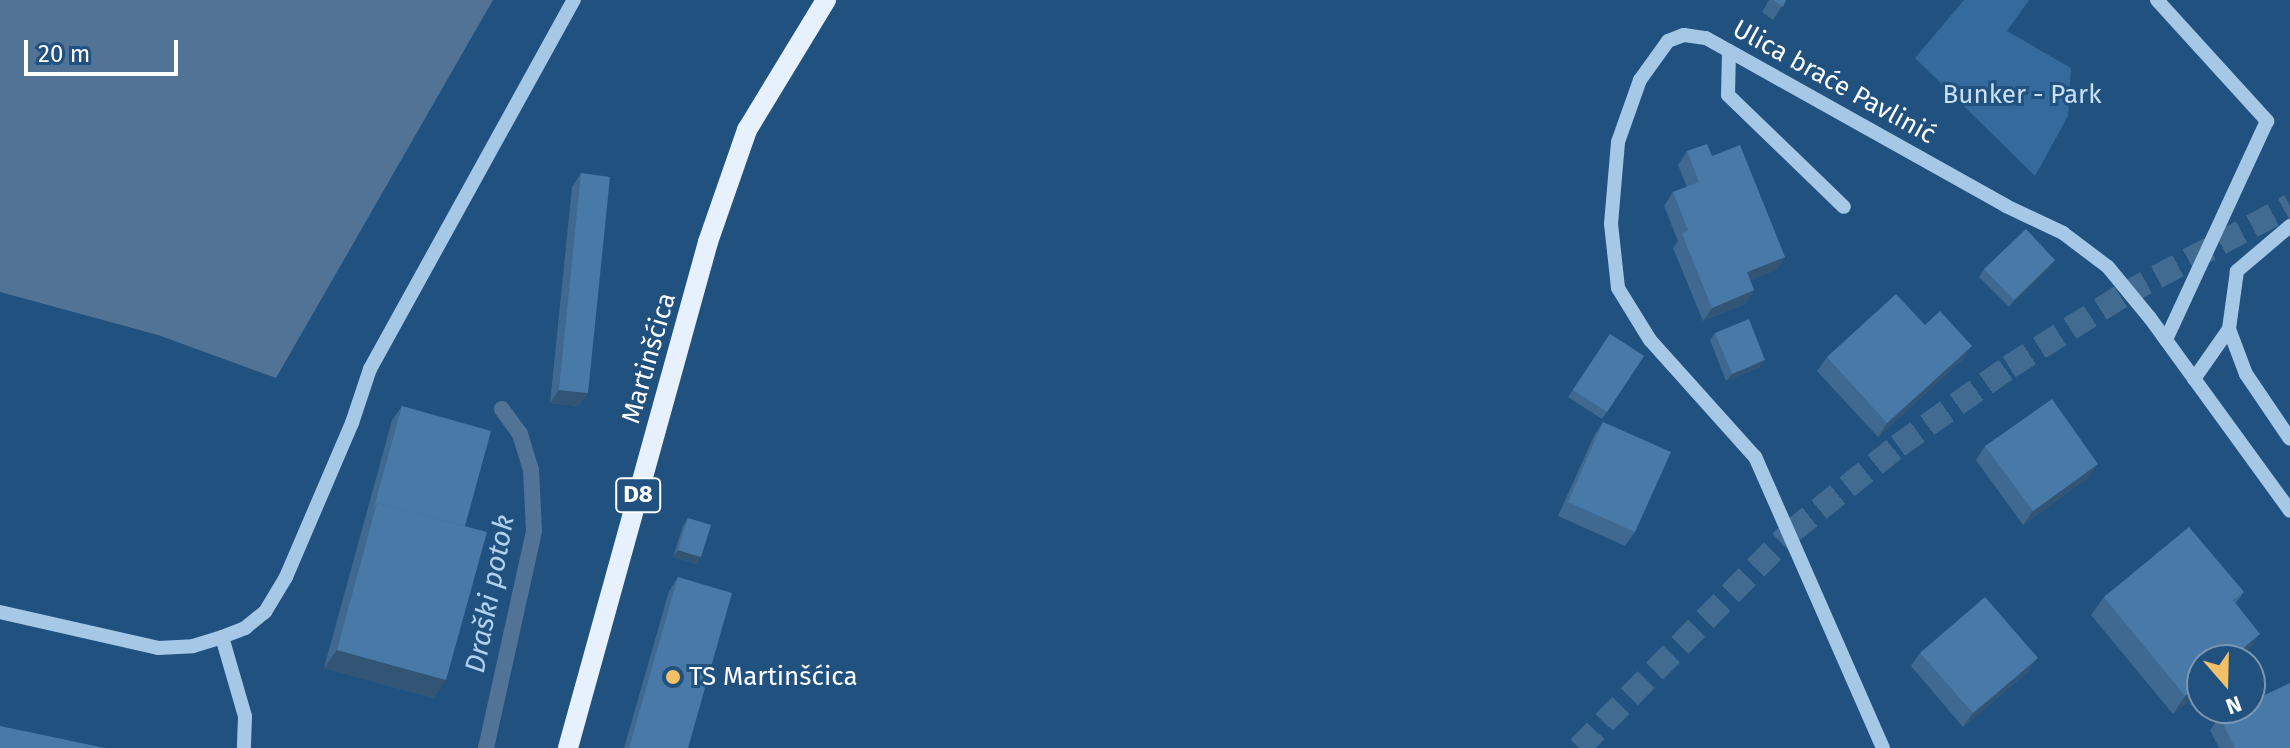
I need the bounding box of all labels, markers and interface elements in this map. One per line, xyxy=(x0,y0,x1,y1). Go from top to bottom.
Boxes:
street label: Ulica braće Pavlinić xyxy=(1727,13,1941,151)
scale bar xyxy=(28,24,182,74)
text: 20 m xyxy=(38,40,90,68)
park label: Bunker - Park xyxy=(1943,79,2101,111)
street label: Martinšćica xyxy=(615,289,683,427)
road number: D8 xyxy=(614,475,662,515)
water label: Draški potok xyxy=(458,512,522,676)
north arrow xyxy=(2186,644,2266,724)
place label: TS Martinšćica xyxy=(689,661,858,693)
marker: TS Martinšćica xyxy=(664,668,682,686)
text: N xyxy=(2222,690,2245,720)

